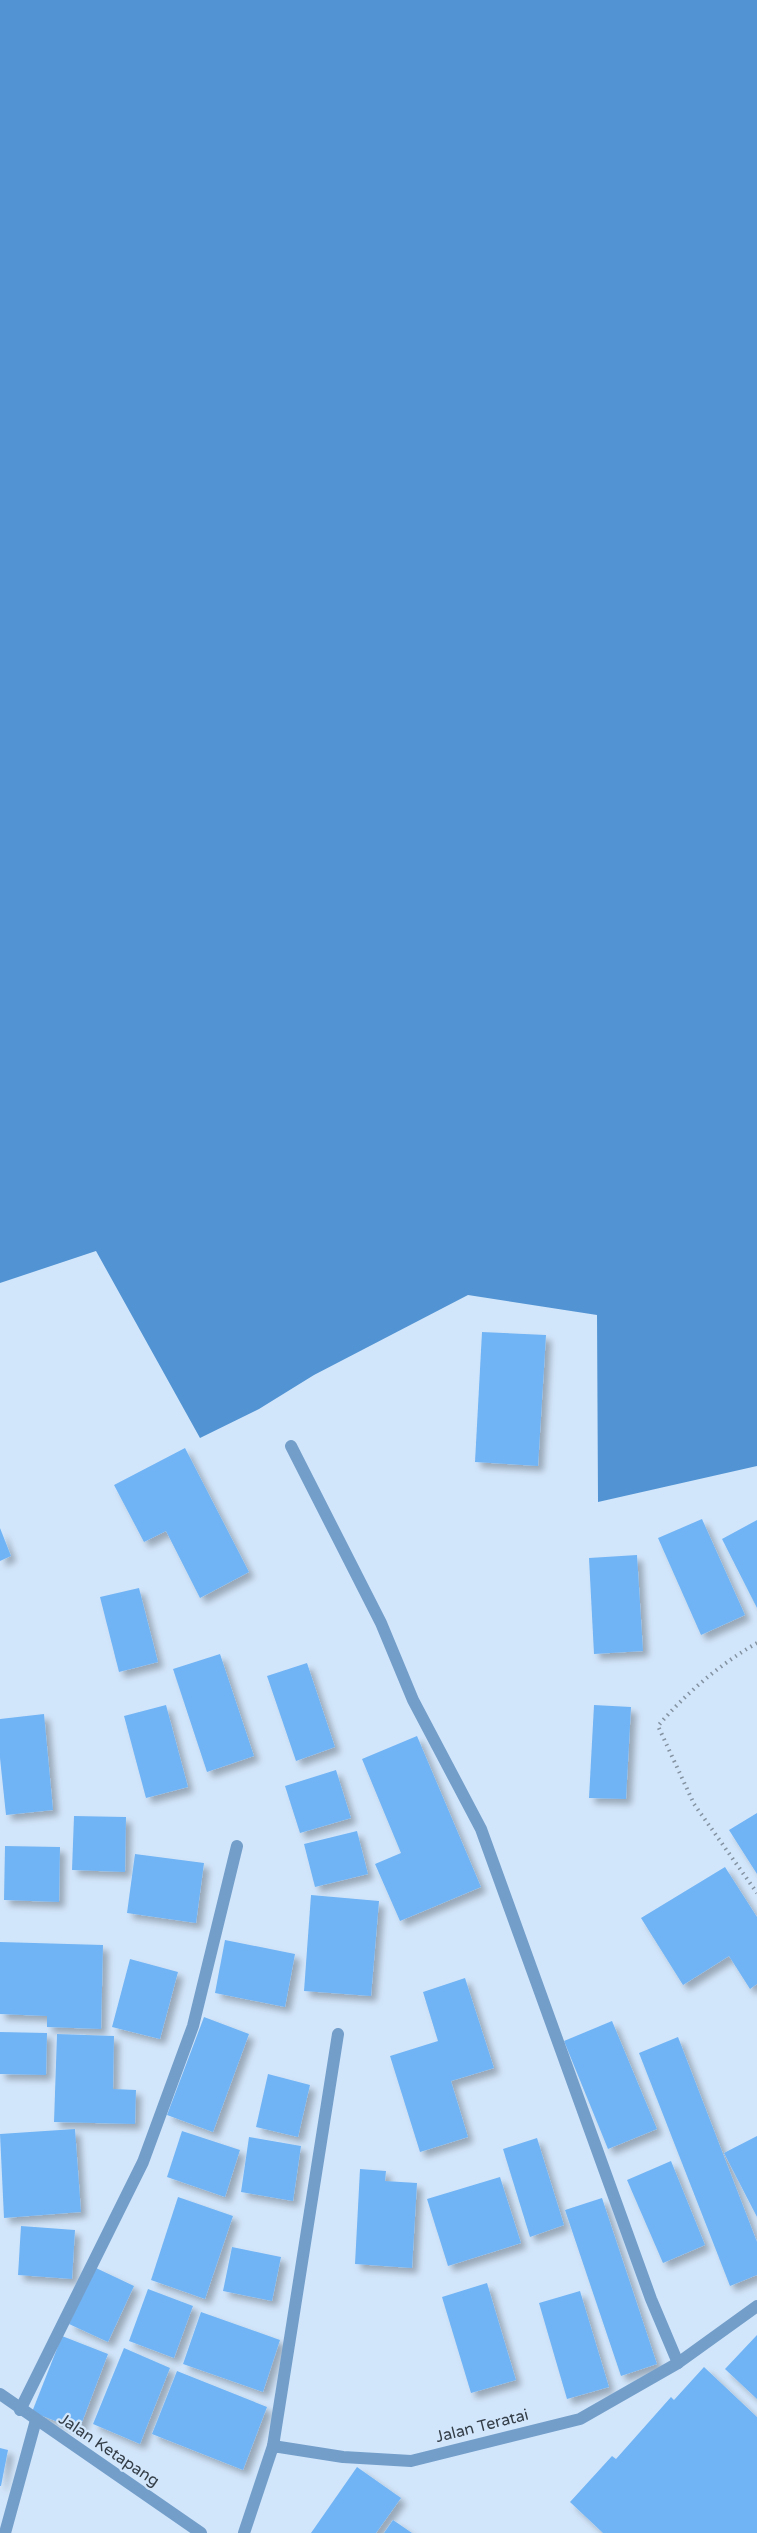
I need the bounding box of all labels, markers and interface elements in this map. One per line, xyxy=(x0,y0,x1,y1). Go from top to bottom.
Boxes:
street label: Jalan Teratai xyxy=(433,2405,531,2447)
street label: Jalan Ketapang xyxy=(55,2409,163,2491)

